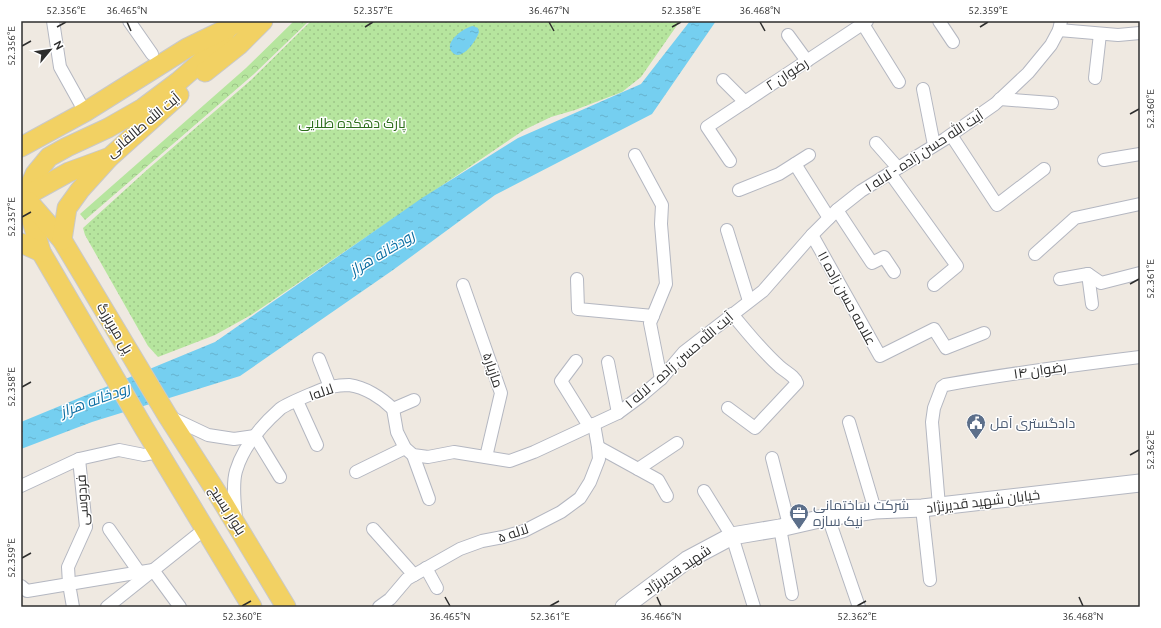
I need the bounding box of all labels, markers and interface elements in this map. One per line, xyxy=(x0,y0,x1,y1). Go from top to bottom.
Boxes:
text: 52.356°E xyxy=(46,5,86,16)
text: 36.465°N xyxy=(106,5,148,16)
text: 52.357°E xyxy=(353,5,393,16)
text: 36.467°N xyxy=(528,5,570,16)
text: 52.358°E xyxy=(661,5,701,16)
text: 36.468°N xyxy=(739,5,781,16)
text: 52.359°E xyxy=(968,5,1008,16)
text: 52.356°E xyxy=(6,26,17,66)
north arrow xyxy=(30,30,70,70)
text: N xyxy=(52,39,66,52)
street label: رضوان ۲ xyxy=(763,55,811,93)
street label: آیت الله طالقانی xyxy=(102,89,183,161)
text: 52.360°E xyxy=(1145,89,1156,129)
street label: آیت الله حسن زاده - لاله ۱ xyxy=(861,106,986,195)
park label: پارک دهکده طلایی xyxy=(298,115,406,133)
text: 52.357°E xyxy=(6,197,17,237)
water label: رودخانه هراز xyxy=(344,226,419,280)
street label: علامه حسن زاده ۱۱ xyxy=(815,248,879,348)
text: 52.361°E xyxy=(1145,259,1156,299)
street label: پل میربزرگ xyxy=(92,300,137,358)
street label: آیت الله حسن زاده - لاله ۱ xyxy=(621,308,736,411)
street label: مازیار۵ xyxy=(480,350,506,390)
street label: رضوان ۱۴ xyxy=(1013,358,1067,382)
text: 52.358°E xyxy=(6,367,17,407)
water label: رودخانه هراز xyxy=(56,379,133,422)
street label: لاله۱ xyxy=(306,380,336,404)
public building icon: دادگستری آمل xyxy=(965,412,987,440)
place label: دادگستری آمل xyxy=(990,415,1075,431)
text: 52.362°E xyxy=(1145,430,1156,470)
street label: فردوسی xyxy=(73,474,91,526)
street label: بلوار بسیج xyxy=(206,482,249,538)
street label: خيابان شهيد قديرنژاد xyxy=(925,486,1041,516)
place label: شرکت ساختمانی نیک سازه xyxy=(813,497,909,529)
office icon: شرکت ساختمانی نیک سازه xyxy=(788,502,810,530)
street label: لاله ۵ xyxy=(495,520,531,546)
text: 52.359°E xyxy=(6,538,17,578)
street label: شهید قدیرنژاد xyxy=(640,542,714,598)
text: 52.360°E xyxy=(222,611,262,622)
text: 36.465°N xyxy=(429,611,471,622)
text: 52.361°E xyxy=(530,611,570,622)
text: 36.466°N xyxy=(640,611,682,622)
text: 52.362°E xyxy=(837,611,877,622)
text: 36.468°N xyxy=(1062,611,1104,622)

